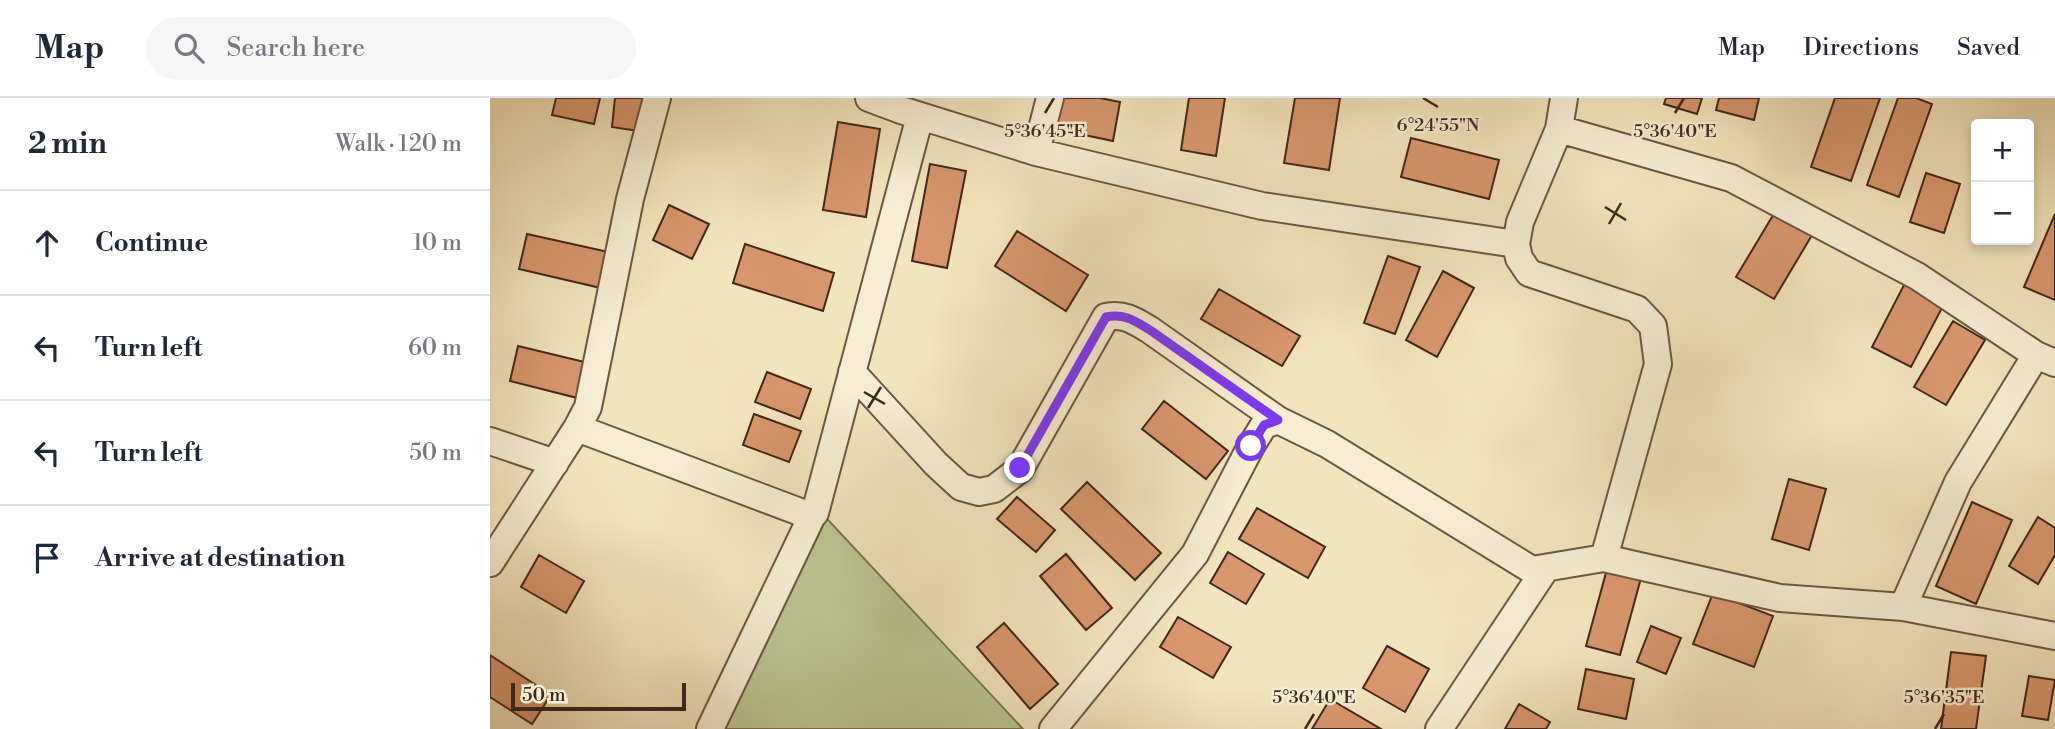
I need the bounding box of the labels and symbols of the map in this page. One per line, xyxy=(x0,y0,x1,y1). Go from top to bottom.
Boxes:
text: 6°24'55"N xyxy=(1397,114,1480,137)
text: 5°36'45"E xyxy=(1004,120,1086,143)
text: 5°36'40"E xyxy=(1633,120,1717,143)
route start xyxy=(1235,430,1266,461)
route end xyxy=(1004,452,1035,483)
scale bar xyxy=(511,680,686,712)
text: 5°36'40"E xyxy=(1272,686,1356,709)
text: 5°36'35"E xyxy=(1904,686,1984,709)

